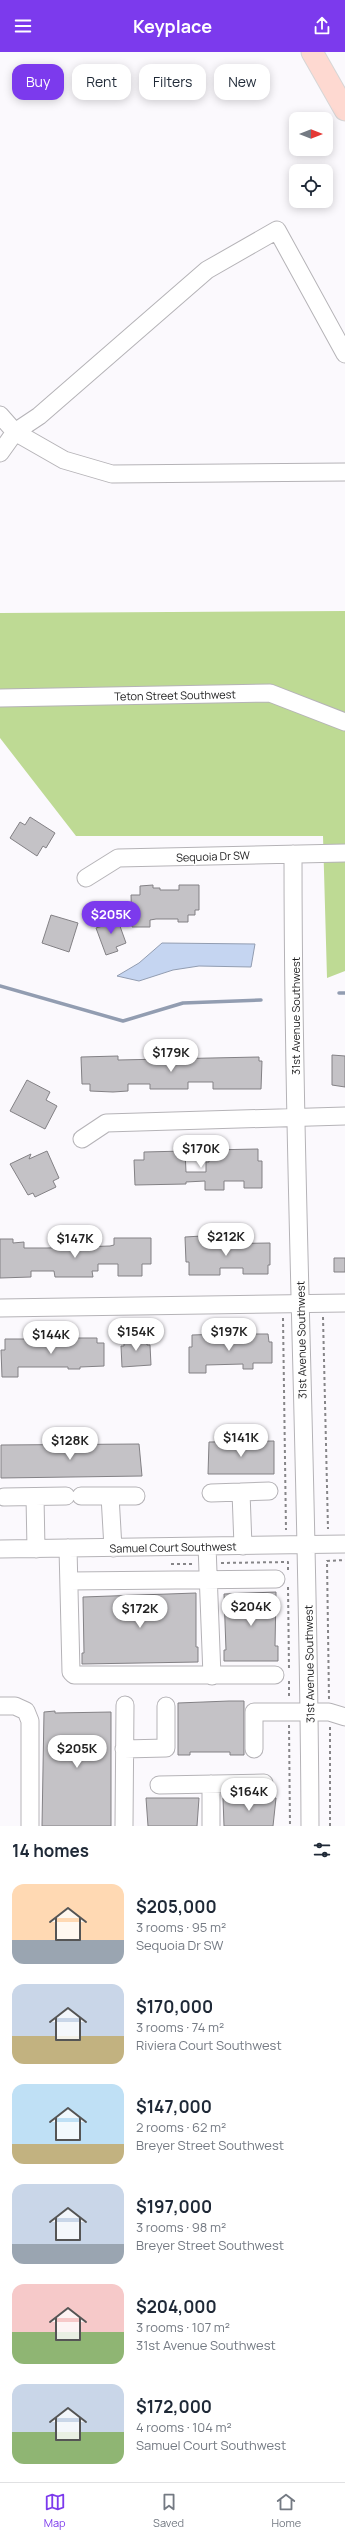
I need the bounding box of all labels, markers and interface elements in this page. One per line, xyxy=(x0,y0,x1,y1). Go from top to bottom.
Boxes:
text: Keyplace xyxy=(133,14,212,38)
icon: menu xyxy=(12,15,34,37)
icon: share xyxy=(311,15,333,37)
chip: Buy xyxy=(12,64,64,100)
chip: Rent xyxy=(72,64,131,100)
chip: Filters xyxy=(139,64,206,100)
chip: New xyxy=(214,64,270,100)
north arrow xyxy=(289,112,333,156)
map controls xyxy=(289,112,333,208)
button: locate xyxy=(289,164,333,208)
street label: Teton Street Southwest xyxy=(114,686,236,704)
street label: Sequoia Dr SW xyxy=(176,847,251,865)
pin: $205K xyxy=(83,901,139,935)
text: $205K xyxy=(91,905,131,923)
street label: 31st Avenue Southwest xyxy=(288,957,303,1075)
pin: $179K xyxy=(143,1039,199,1073)
text: $179K xyxy=(152,1043,190,1061)
pin: $170K xyxy=(173,1135,229,1169)
text: $170K xyxy=(182,1139,220,1157)
pin: $212K xyxy=(198,1223,254,1257)
pin: $147K xyxy=(47,1225,103,1259)
text: $212K xyxy=(207,1227,245,1245)
text: $147K xyxy=(56,1229,94,1247)
street label: 31st Avenue Southwest xyxy=(292,1281,310,1399)
pin: $154K xyxy=(108,1318,164,1352)
pin: $197K xyxy=(201,1318,257,1352)
pin: $144K xyxy=(23,1321,79,1355)
text: $154K xyxy=(117,1322,155,1340)
text: $197K xyxy=(210,1322,248,1340)
text: $144K xyxy=(32,1325,70,1343)
pin: $141K xyxy=(213,1424,269,1458)
pin: $128K xyxy=(42,1427,98,1461)
text: $141K xyxy=(223,1428,259,1446)
text: $128K xyxy=(51,1431,89,1449)
street label: Samuel Court Southwest xyxy=(109,1538,237,1556)
pin: $204K xyxy=(223,1593,279,1627)
pin: $172K xyxy=(112,1595,168,1629)
text: $204K xyxy=(231,1597,271,1615)
text: $172K xyxy=(122,1599,158,1617)
street label: 31st Avenue Southwest xyxy=(300,1605,318,1723)
pin: $205K xyxy=(49,1735,105,1769)
text: $205K xyxy=(57,1739,97,1757)
pin: $164K xyxy=(221,1778,277,1812)
text: $164K xyxy=(230,1782,268,1800)
text: 14 homes xyxy=(12,1839,89,1862)
icon: filters xyxy=(311,1839,333,1861)
text: $205,000 xyxy=(136,1895,217,1918)
icon: home xyxy=(44,1900,92,1948)
text: 3 rooms · 95 m² xyxy=(136,1918,226,1936)
text: Sequoia Dr SW xyxy=(136,1936,224,1954)
text: $170,000 xyxy=(136,1995,213,2018)
icon: home xyxy=(44,2000,92,2048)
text: 3 rooms · 74 m² xyxy=(136,2018,224,2036)
text: Riviera Court Southwest xyxy=(136,2036,282,2054)
text: $147,000 xyxy=(136,2095,212,2118)
icon: home xyxy=(44,2100,92,2148)
text: 2 rooms · 62 m² xyxy=(136,2118,226,2136)
text: Breyer Street Southwest xyxy=(136,2136,284,2154)
text: $197,000 xyxy=(136,2195,212,2218)
icon: home xyxy=(44,2200,92,2248)
text: 3 rooms · 98 m² xyxy=(136,2218,226,2236)
text: Breyer Street Southwest xyxy=(136,2236,284,2254)
text: $204,000 xyxy=(136,2295,217,2318)
icon: home xyxy=(44,2300,92,2348)
text: 3 rooms · 107 m² xyxy=(136,2318,230,2336)
text: 31st Avenue Southwest xyxy=(136,2336,276,2354)
text: $172,000 xyxy=(136,2395,212,2418)
icon: home xyxy=(44,2400,92,2448)
text: 4 rooms · 104 m² xyxy=(136,2418,232,2436)
text: Samuel Court Southwest xyxy=(136,2436,286,2454)
tab: Map xyxy=(44,2491,66,2530)
tab: Saved xyxy=(153,2491,184,2530)
tab: Home xyxy=(272,2491,301,2530)

